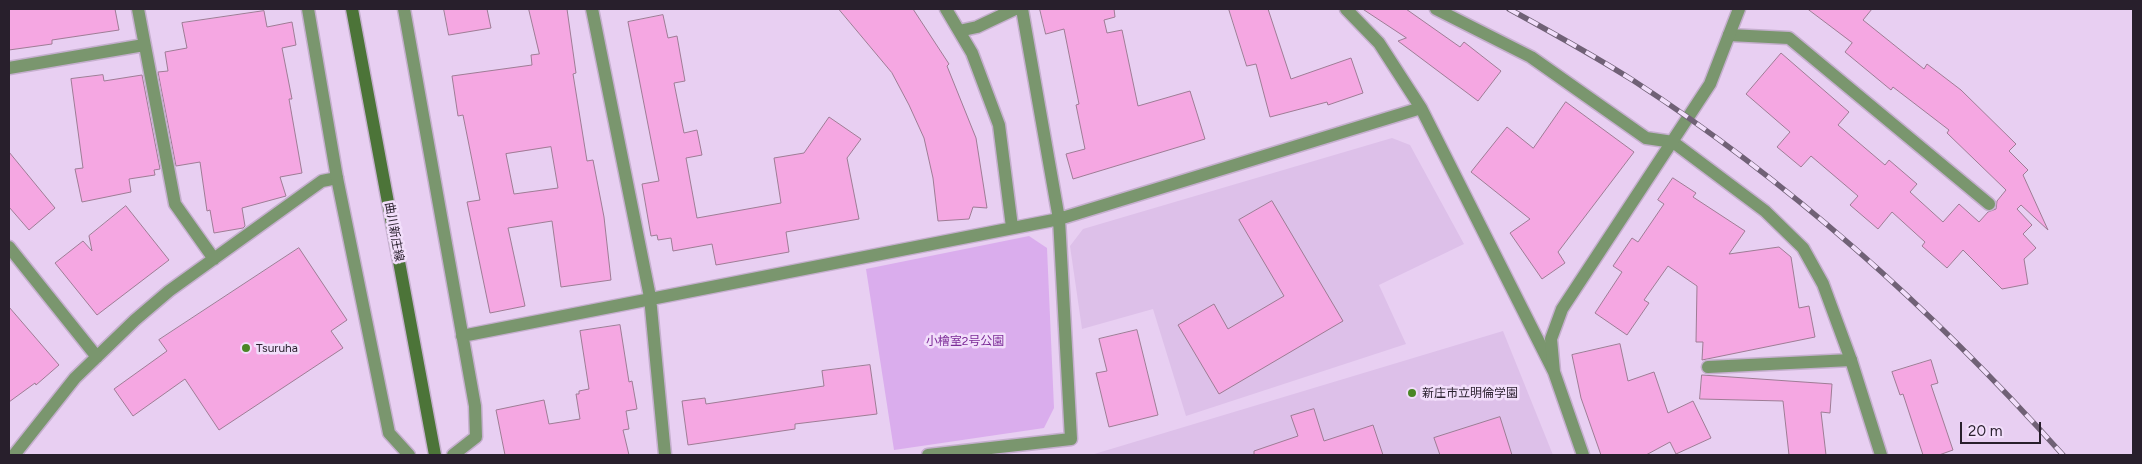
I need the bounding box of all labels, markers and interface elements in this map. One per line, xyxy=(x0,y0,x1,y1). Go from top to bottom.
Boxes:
street label: 曲川新庄線 xyxy=(382,201,406,263)
park label: 小檜室2号公園 xyxy=(926,334,1004,348)
place label: Tsuruha xyxy=(256,341,298,355)
marker: Tsuruha xyxy=(240,342,252,354)
place label: 新庄市立明倫学園 xyxy=(1422,386,1518,400)
marker: 新庄市立明倫学園 xyxy=(1406,387,1418,399)
scale bar xyxy=(1962,412,2043,444)
text: 20 m xyxy=(1968,422,2002,440)

